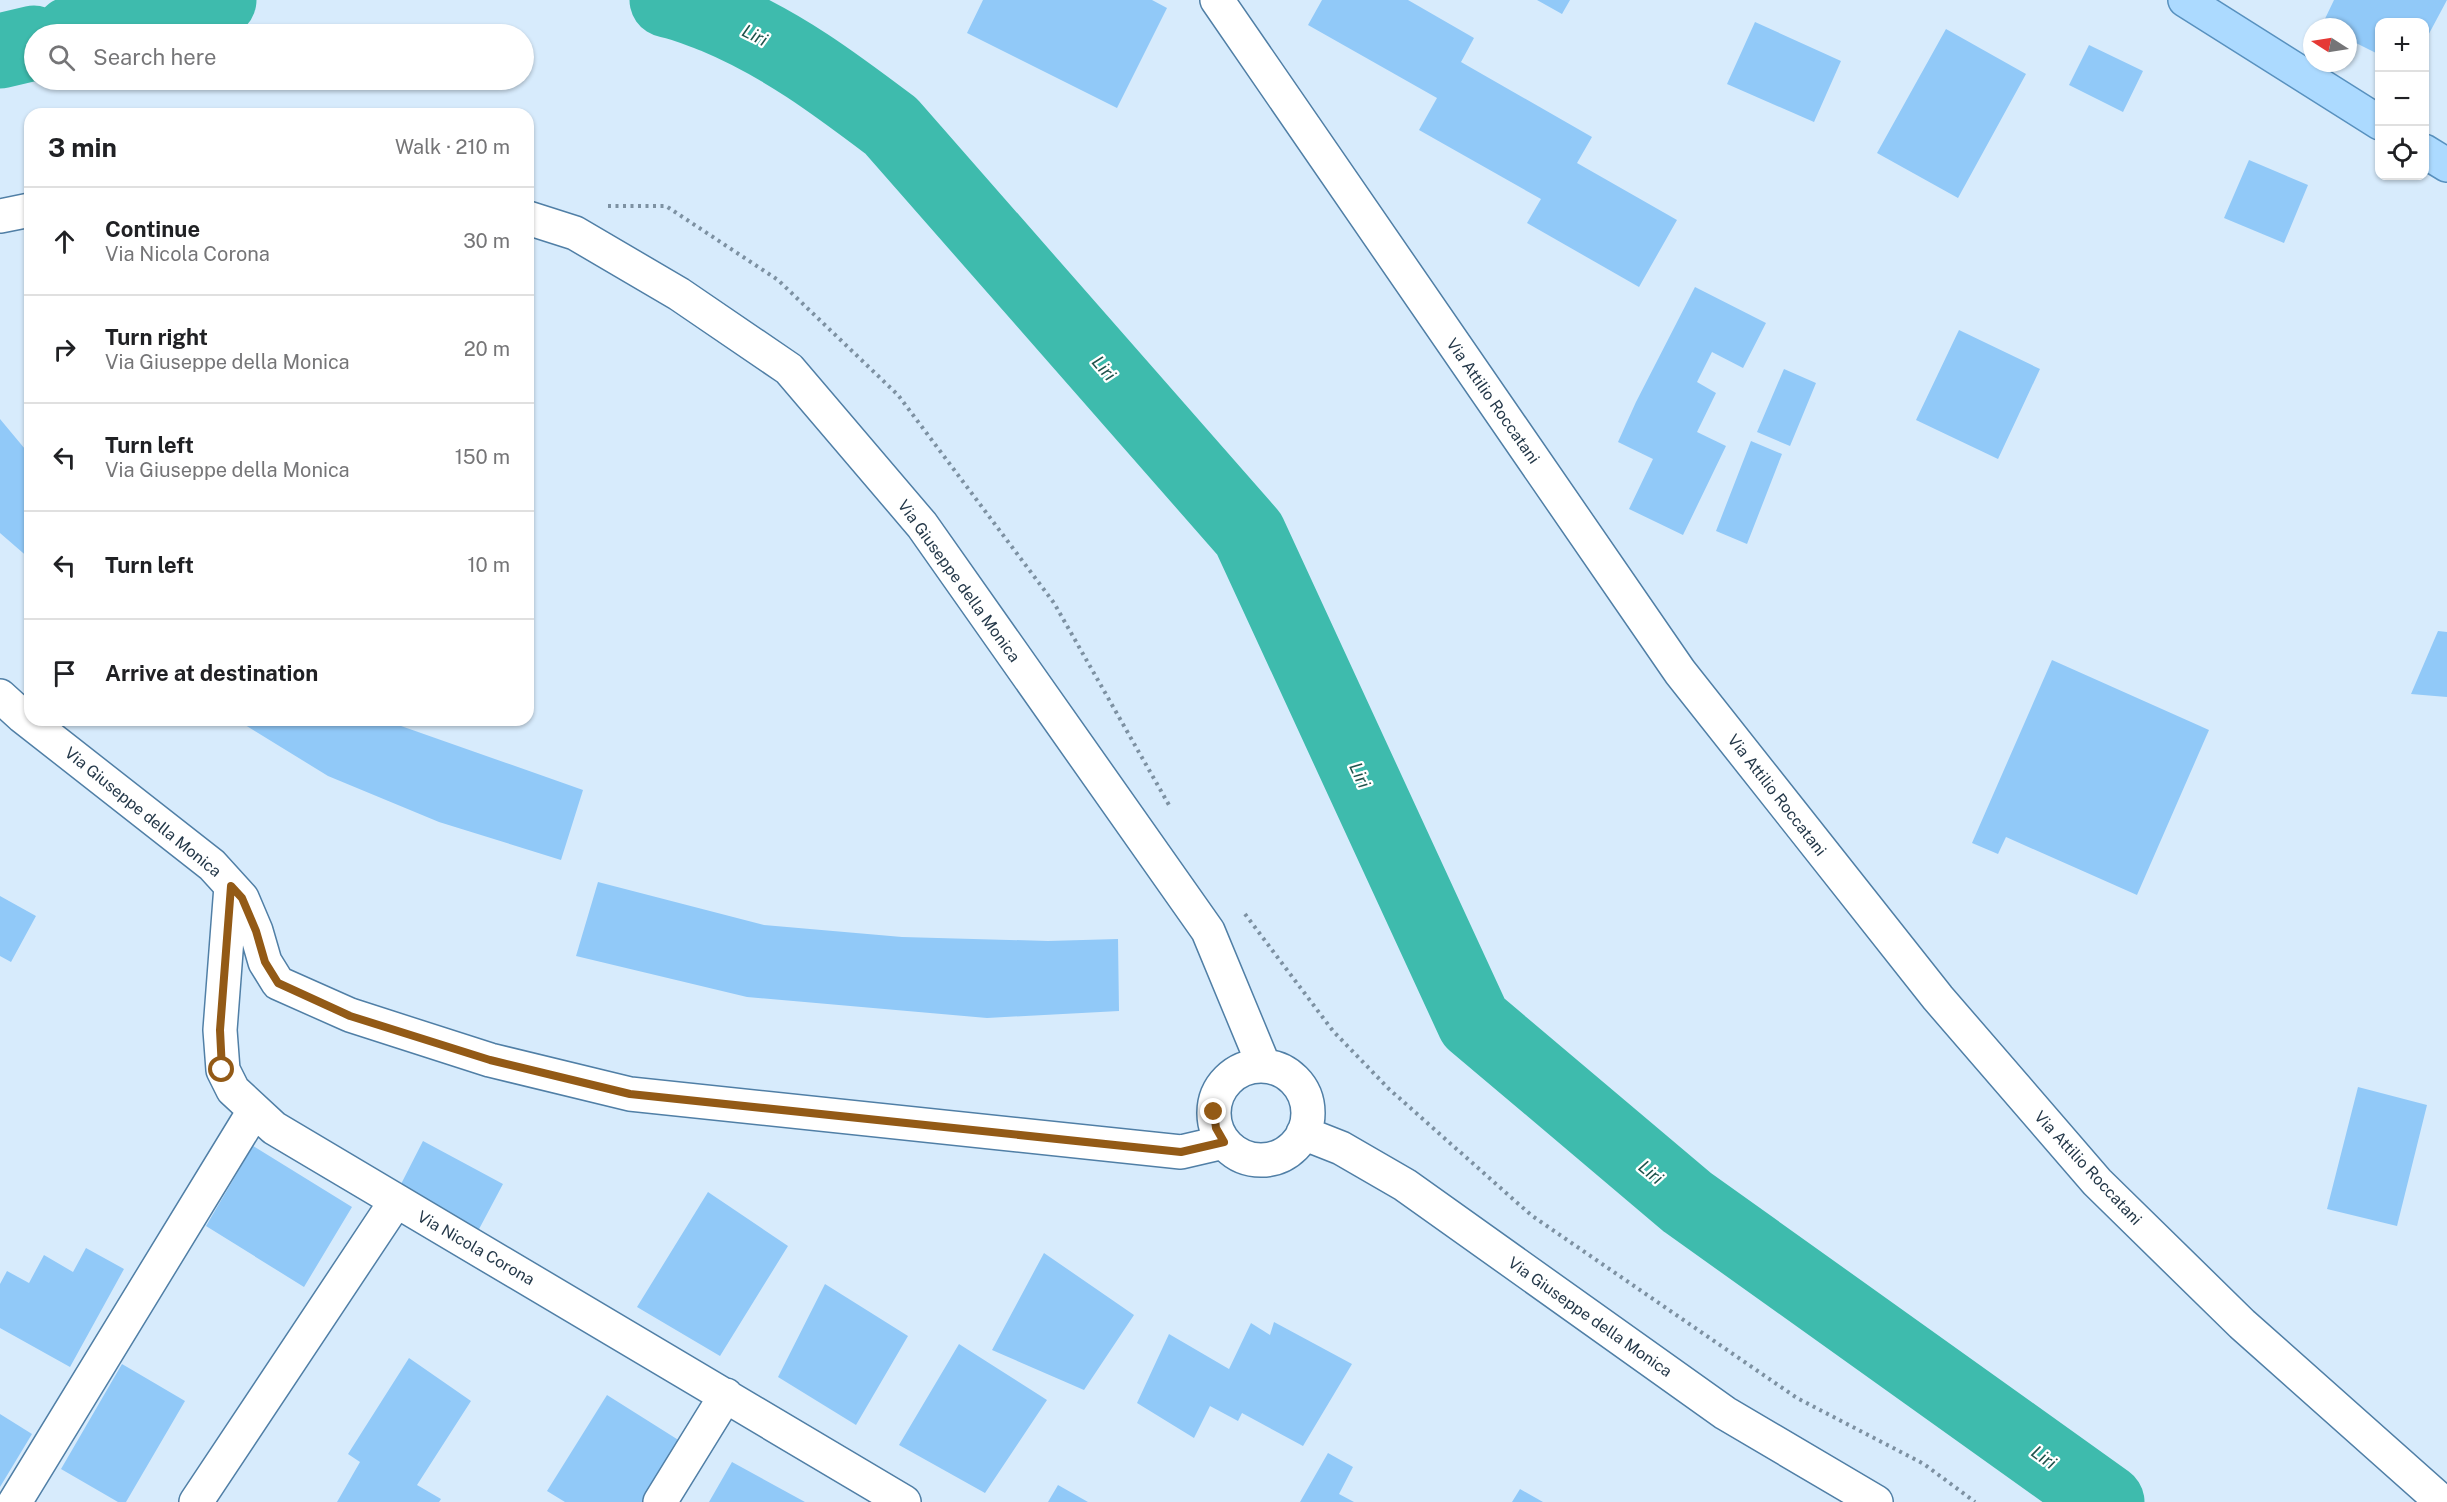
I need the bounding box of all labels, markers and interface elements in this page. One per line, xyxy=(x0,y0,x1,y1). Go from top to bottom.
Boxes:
north arrow xyxy=(2303,18,2357,72)
map controls xyxy=(2375,18,2429,180)
button: + xyxy=(2375,18,2429,72)
water label: Liri xyxy=(739,20,772,50)
search box xyxy=(24,24,534,90)
icon: search xyxy=(45,41,78,74)
text: Search here xyxy=(93,44,217,70)
button: − xyxy=(2375,72,2429,126)
button: locate xyxy=(2375,126,2429,180)
text: 3 min xyxy=(48,132,117,163)
text: Walk · 210 m xyxy=(395,135,510,159)
text: Continue xyxy=(105,216,200,242)
icon: ahead xyxy=(48,225,81,258)
text: 30 m xyxy=(463,229,510,253)
text: Via Nicola Corona xyxy=(105,242,270,266)
text: Turn right xyxy=(105,324,208,350)
icon: right xyxy=(48,333,81,366)
street label: Via Attilio Roccatani xyxy=(1443,335,1543,467)
text: 20 m xyxy=(464,337,510,361)
text: Via Giuseppe della Monica xyxy=(105,350,350,374)
water label: Liri xyxy=(1088,351,1121,385)
text: Turn left xyxy=(105,432,194,458)
icon: left xyxy=(48,441,81,474)
text: 150 m xyxy=(455,445,510,469)
text: Via Giuseppe della Monica xyxy=(105,458,350,482)
street label: Via Giuseppe della Monica xyxy=(894,496,1024,666)
icon: left xyxy=(48,549,81,582)
text: Turn left xyxy=(105,552,194,578)
text: 10 m xyxy=(467,553,510,577)
icon: arrive xyxy=(48,657,81,690)
text: Arrive at destination xyxy=(105,660,318,686)
street label: Via Attilio Roccatani xyxy=(1724,731,1830,859)
street label: Via Giuseppe della Monica xyxy=(61,743,225,881)
water label: Liri xyxy=(1345,759,1375,792)
route start xyxy=(208,1056,234,1082)
route end xyxy=(1200,1098,1226,1124)
street label: Via Attilio Roccatani xyxy=(2030,1107,2146,1229)
water label: Liri xyxy=(1634,1156,1668,1189)
street label: Via Nicola Corona xyxy=(414,1207,538,1289)
street label: Via Giuseppe della Monica xyxy=(1504,1253,1676,1381)
water label: Liri xyxy=(2027,1441,2061,1473)

